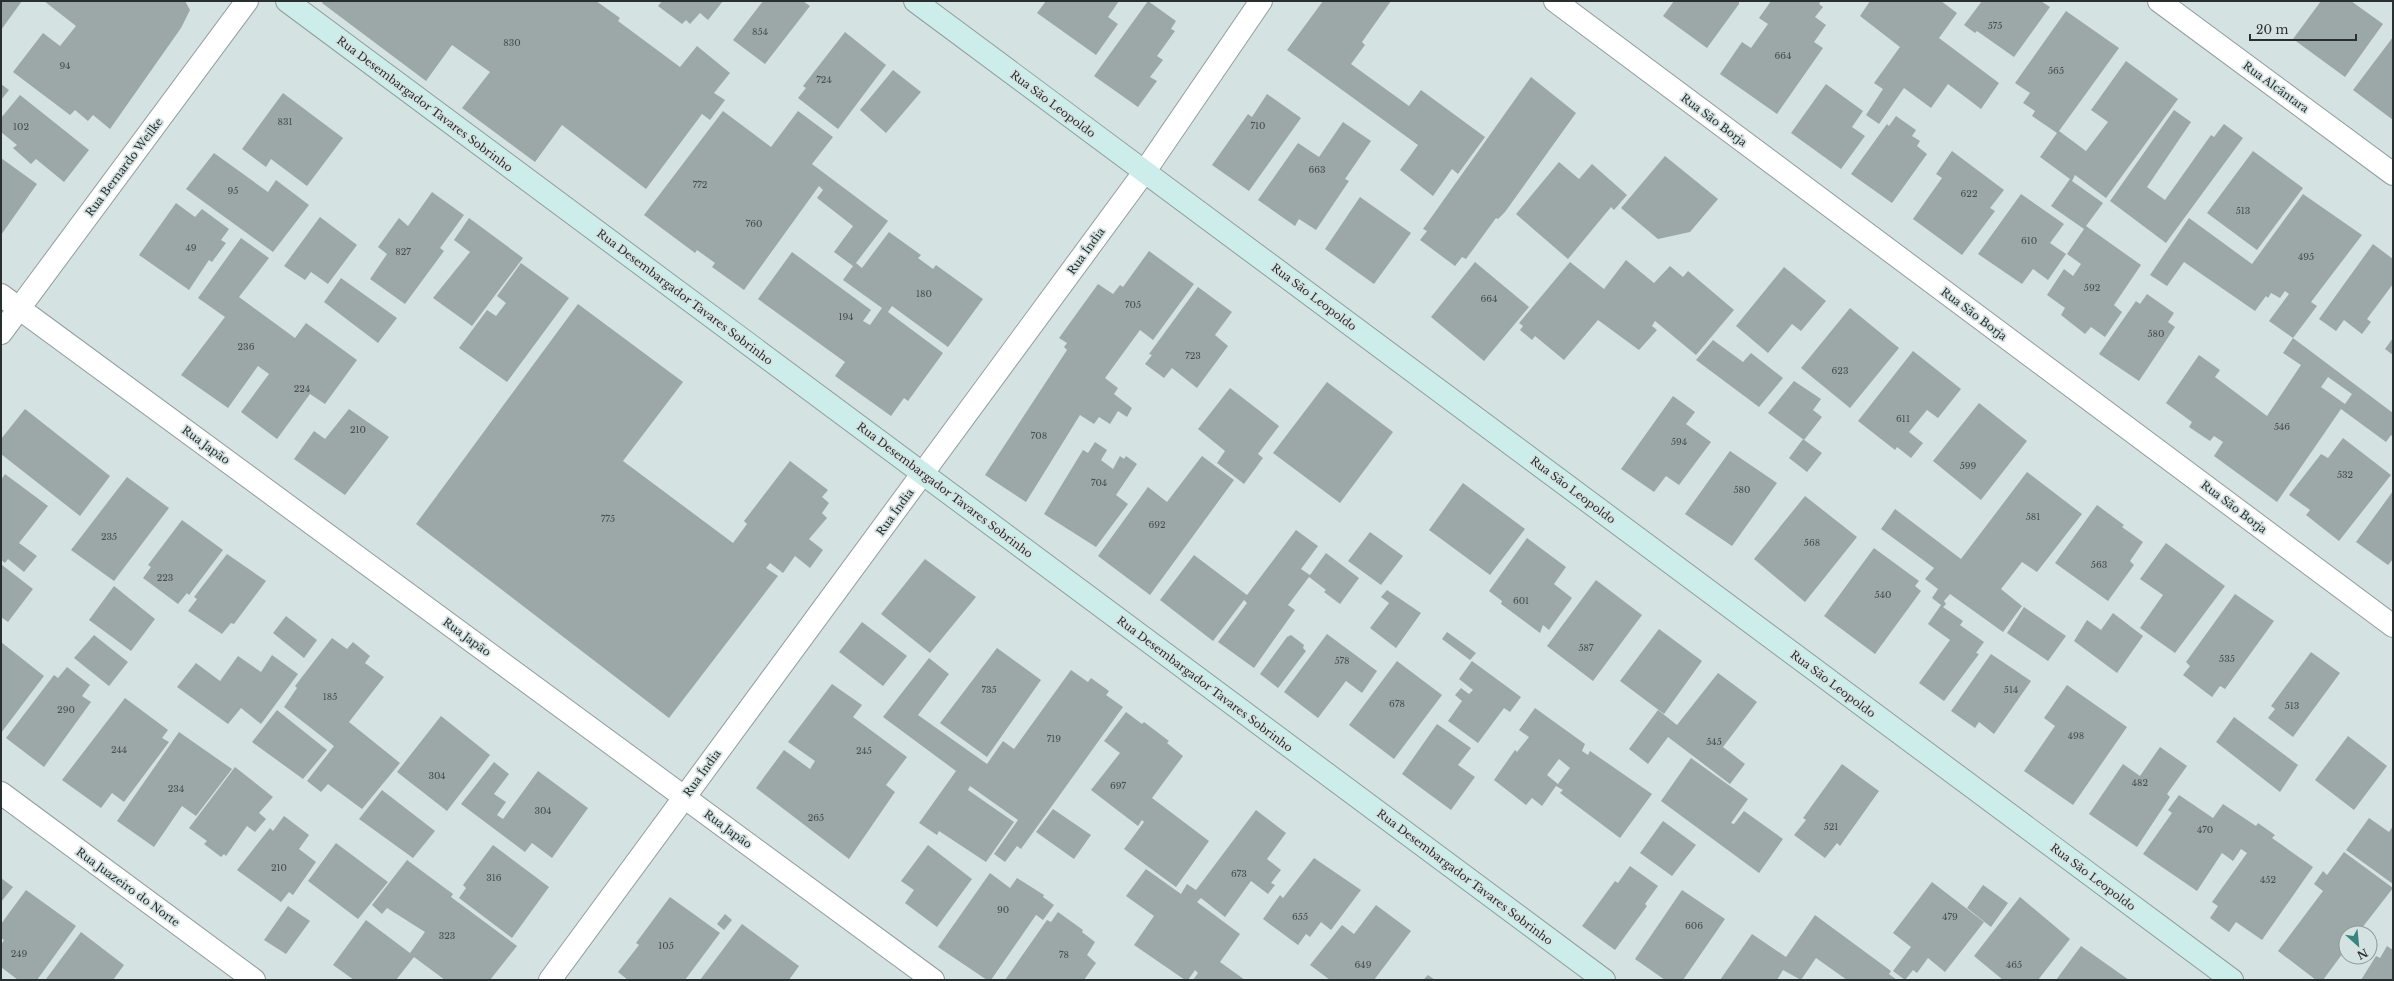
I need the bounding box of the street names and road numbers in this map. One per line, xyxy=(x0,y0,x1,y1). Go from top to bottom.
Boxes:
street label: Rua Desembargador Tavares Sobrinho xyxy=(334,33,516,175)
street label: Rua Alcântara xyxy=(2240,58,2312,116)
street label: Rua São Leopoldo xyxy=(1008,67,1098,141)
street label: Rua São Borja xyxy=(1678,91,1750,150)
street label: Rua Bernardo Weilke xyxy=(82,115,166,219)
street label: Rua Índia xyxy=(1064,224,1108,277)
street label: Rua Desembargador Tavares Sobrinho xyxy=(594,226,776,368)
street label: Rua São Leopoldo xyxy=(1269,260,1359,334)
street label: Rua São Borja xyxy=(1938,285,2010,344)
street label: Rua Desembargador Tavares Sobrinho xyxy=(854,419,1036,561)
street label: Rua Japão xyxy=(179,423,233,467)
street label: Rua São Leopoldo xyxy=(1528,453,1618,527)
street label: Rua São Borja xyxy=(2198,478,2270,537)
street label: Rua Índia xyxy=(873,485,917,538)
street label: Rua Desembargador Tavares Sobrinho xyxy=(1114,613,1296,755)
street label: Rua Japão xyxy=(440,615,494,659)
street label: Rua São Leopoldo xyxy=(1788,647,1878,721)
street label: Rua Índia xyxy=(680,746,724,799)
street label: Rua Desembargador Tavares Sobrinho xyxy=(1374,806,1556,948)
street label: Rua Japão xyxy=(701,807,755,851)
street label: Rua São Leopoldo xyxy=(2048,840,2138,914)
street label: Rua Juazeiro do Norte xyxy=(73,845,183,929)

